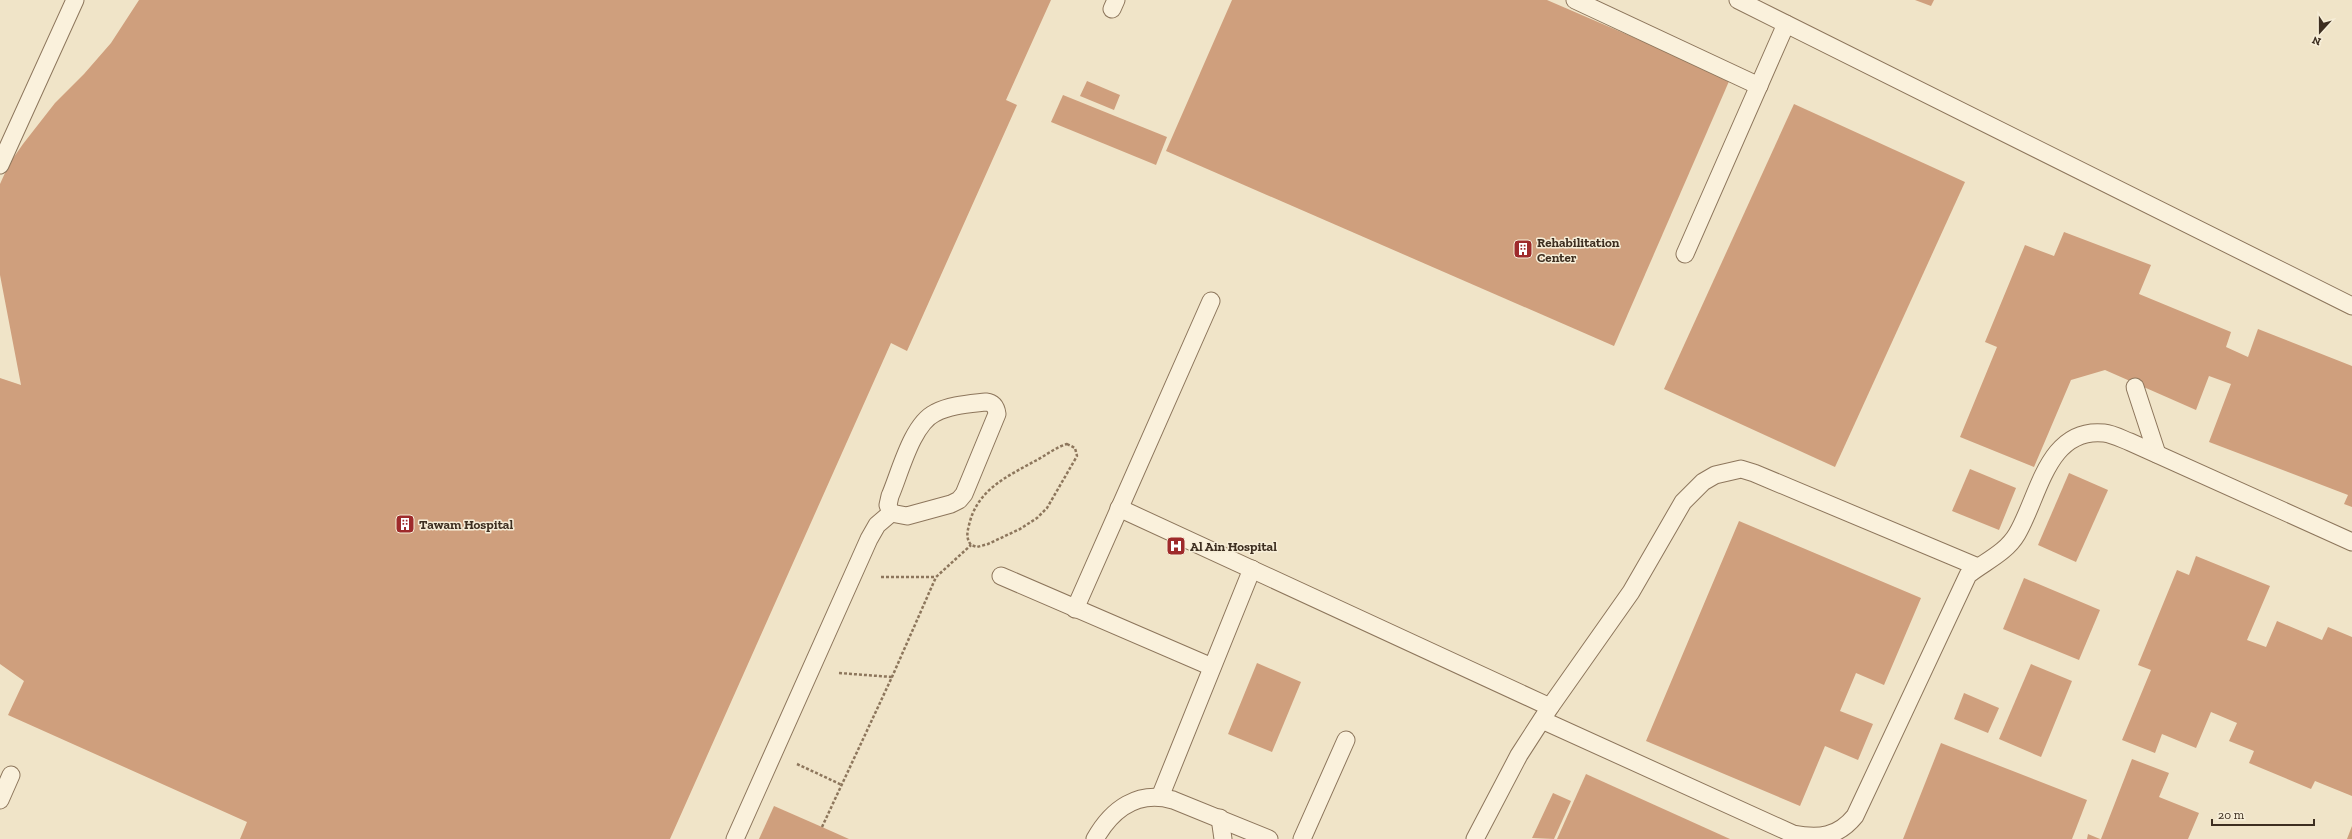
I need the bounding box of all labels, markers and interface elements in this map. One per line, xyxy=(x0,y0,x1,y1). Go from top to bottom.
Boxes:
north arrow xyxy=(2300,12,2340,52)
text: N xyxy=(2310,33,2323,48)
place label: Rehabilitation Center xyxy=(1537,235,1620,265)
building icon: Rehabilitation Center xyxy=(1512,238,1534,260)
building icon: Tawam Hospital xyxy=(394,513,416,535)
place label: Tawam Hospital xyxy=(419,517,513,532)
hospital icon: Al Ain Hospital xyxy=(1165,535,1187,557)
place label: Al Ain Hospital xyxy=(1190,539,1277,554)
scale bar xyxy=(2212,801,2314,827)
text: 20 m xyxy=(2218,808,2245,822)

